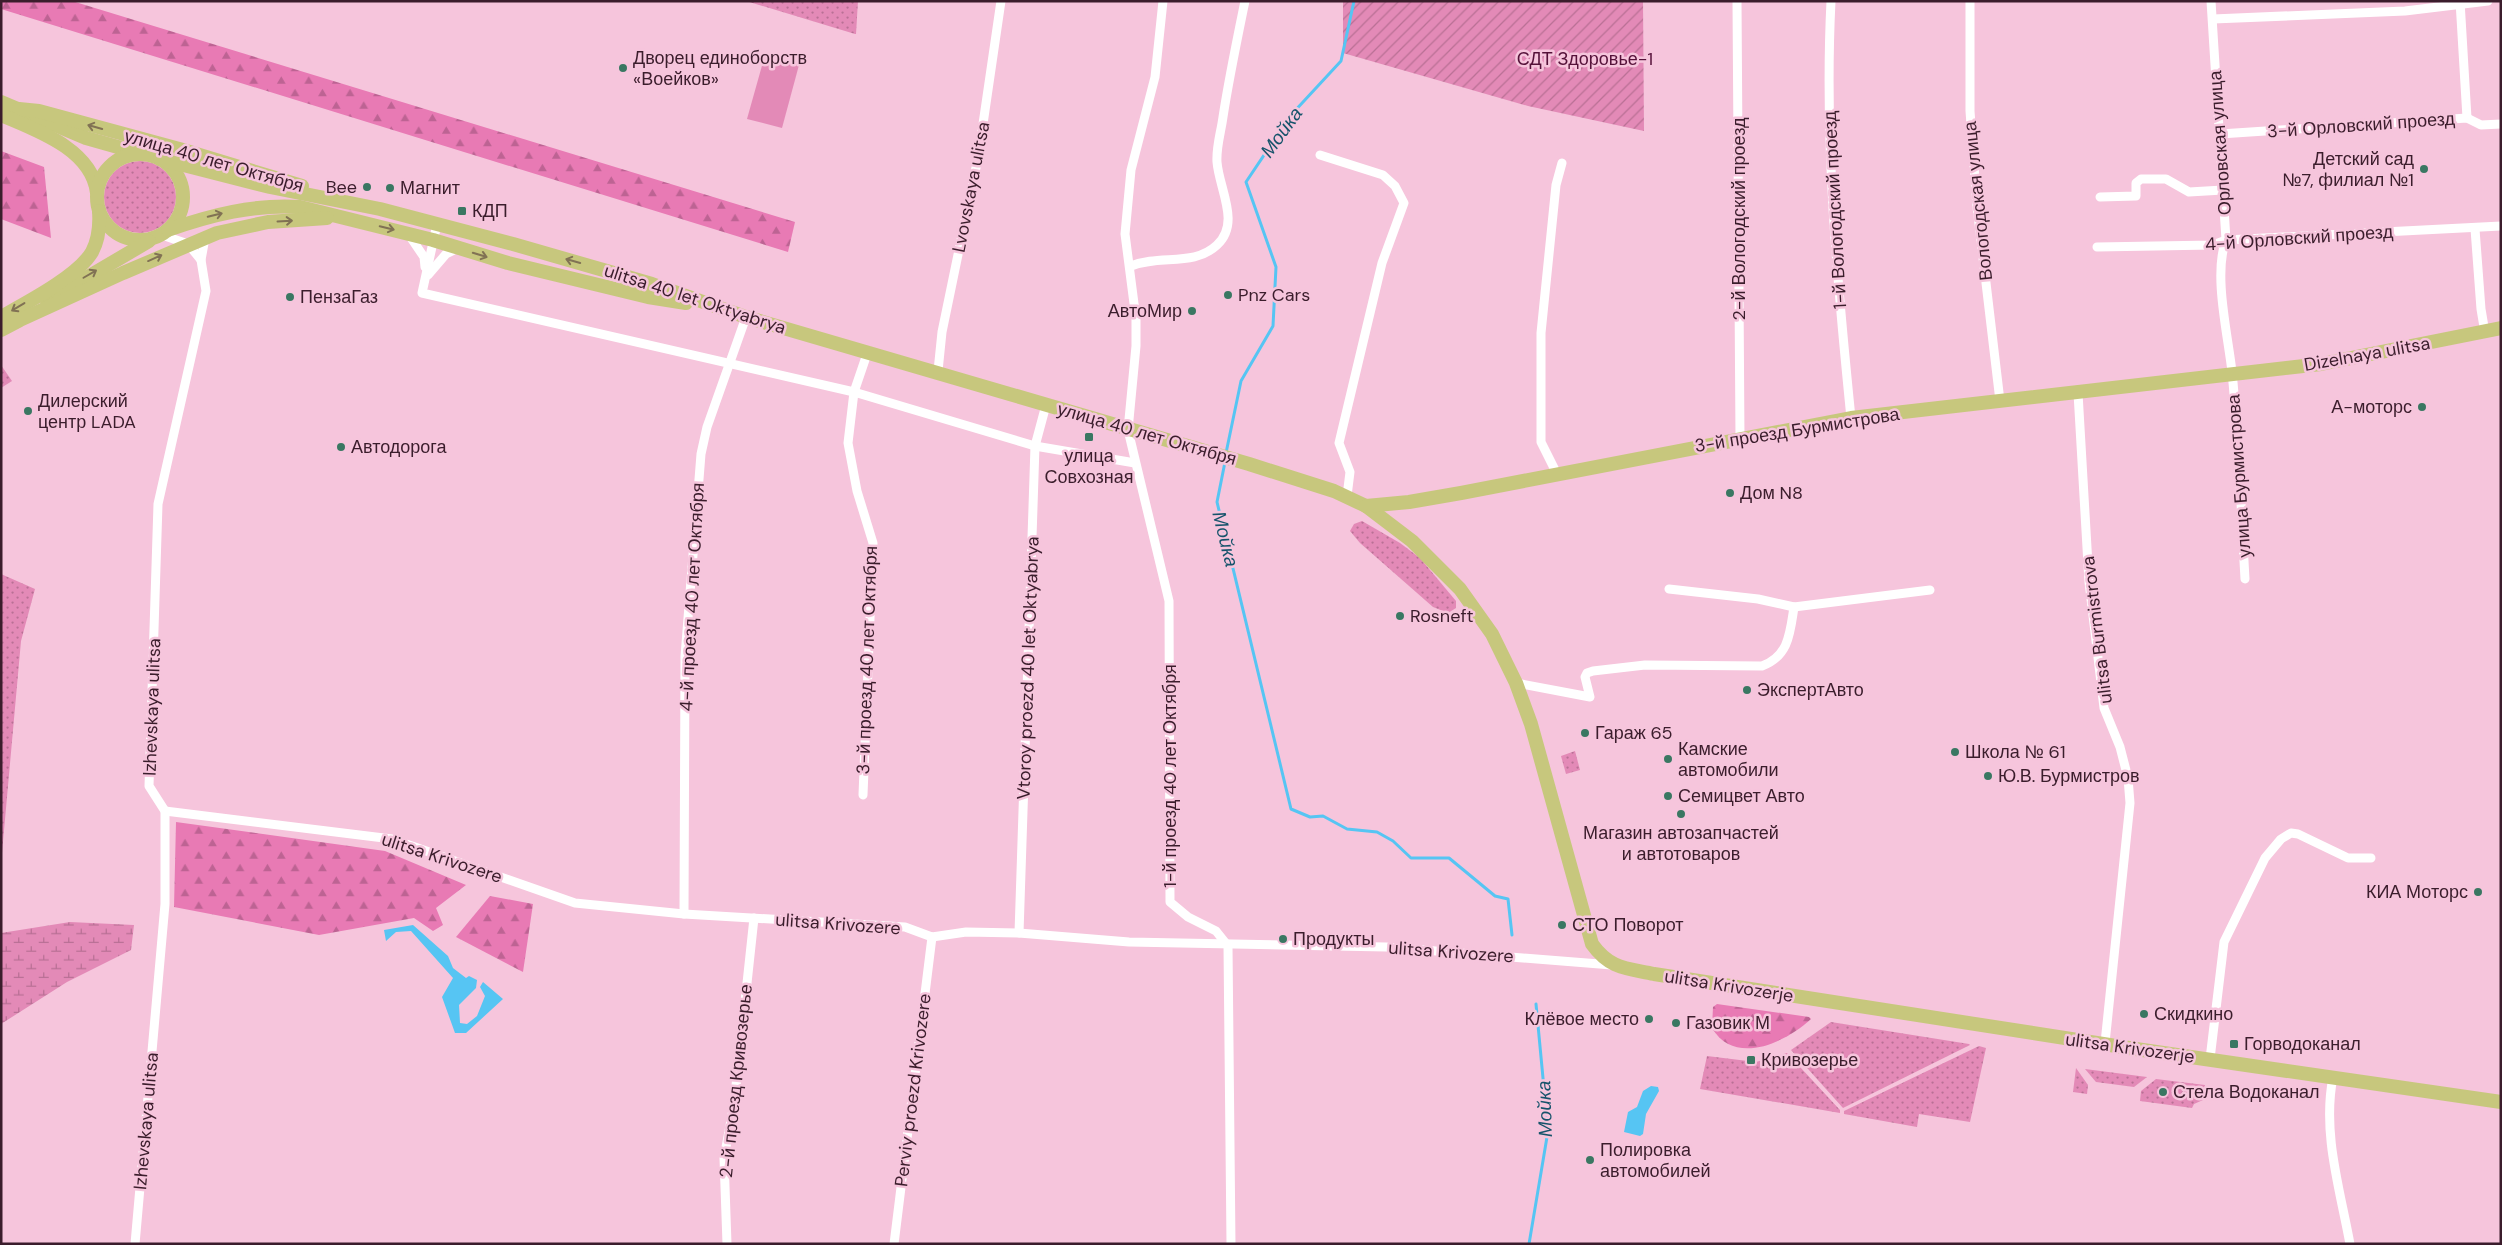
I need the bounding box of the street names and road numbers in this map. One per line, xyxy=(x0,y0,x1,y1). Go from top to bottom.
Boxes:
street label: Орловская улица xyxy=(2203,69,2237,216)
street label: 3-й Орловский проезд xyxy=(2266,106,2456,144)
street label: 1-й Вологодский проезд xyxy=(1818,110,1852,310)
street label: 2-й Вологодский проезд xyxy=(1727,117,1751,321)
street label: Вологодская улица xyxy=(1958,119,1998,282)
street label: Lvovskaya ulitsa xyxy=(947,120,995,254)
street label: улица 40 лет Октября xyxy=(122,124,306,198)
street label: 4-й Орловский проезд xyxy=(2204,219,2394,257)
street label: ulitsa 40 let Oktyabrya xyxy=(601,258,789,340)
street label: Dizelnaya ulitsa xyxy=(2302,331,2432,377)
street label: улица Бурмистрова xyxy=(2221,393,2257,558)
street label: улица 40 лет Октября xyxy=(1055,397,1239,471)
street label: 3-й проезд Бурмистрова xyxy=(1693,402,1902,458)
street label: 4-й проезд 40 лет Октября xyxy=(674,482,710,712)
street label: Vtoroy proezd 40 let Oktyabrya xyxy=(1011,536,1045,800)
street label: 3-й проезд 40 лет Октября xyxy=(851,545,883,775)
street label: ulitsa Burmistrova xyxy=(2076,555,2118,705)
street label: Izhevskaya ulitsa xyxy=(138,638,166,776)
street label: 1-й проезд 40 лет Октября xyxy=(1158,664,1182,888)
street label: ulitsa Krivozere xyxy=(379,827,505,889)
street label: ulitsa Krivozere xyxy=(775,908,901,940)
street label: ulitsa Krivozere xyxy=(1388,936,1514,968)
street label: ulitsa Krivozerje xyxy=(1663,964,1795,1008)
street label: 2-й проезд Кривозерье xyxy=(714,983,758,1179)
street label: Perviy proezd Krivozere xyxy=(889,992,937,1188)
street label: ulitsa Krivozerje xyxy=(2064,1027,2196,1069)
street label: Izhevskaya ulitsa xyxy=(128,1051,164,1191)

